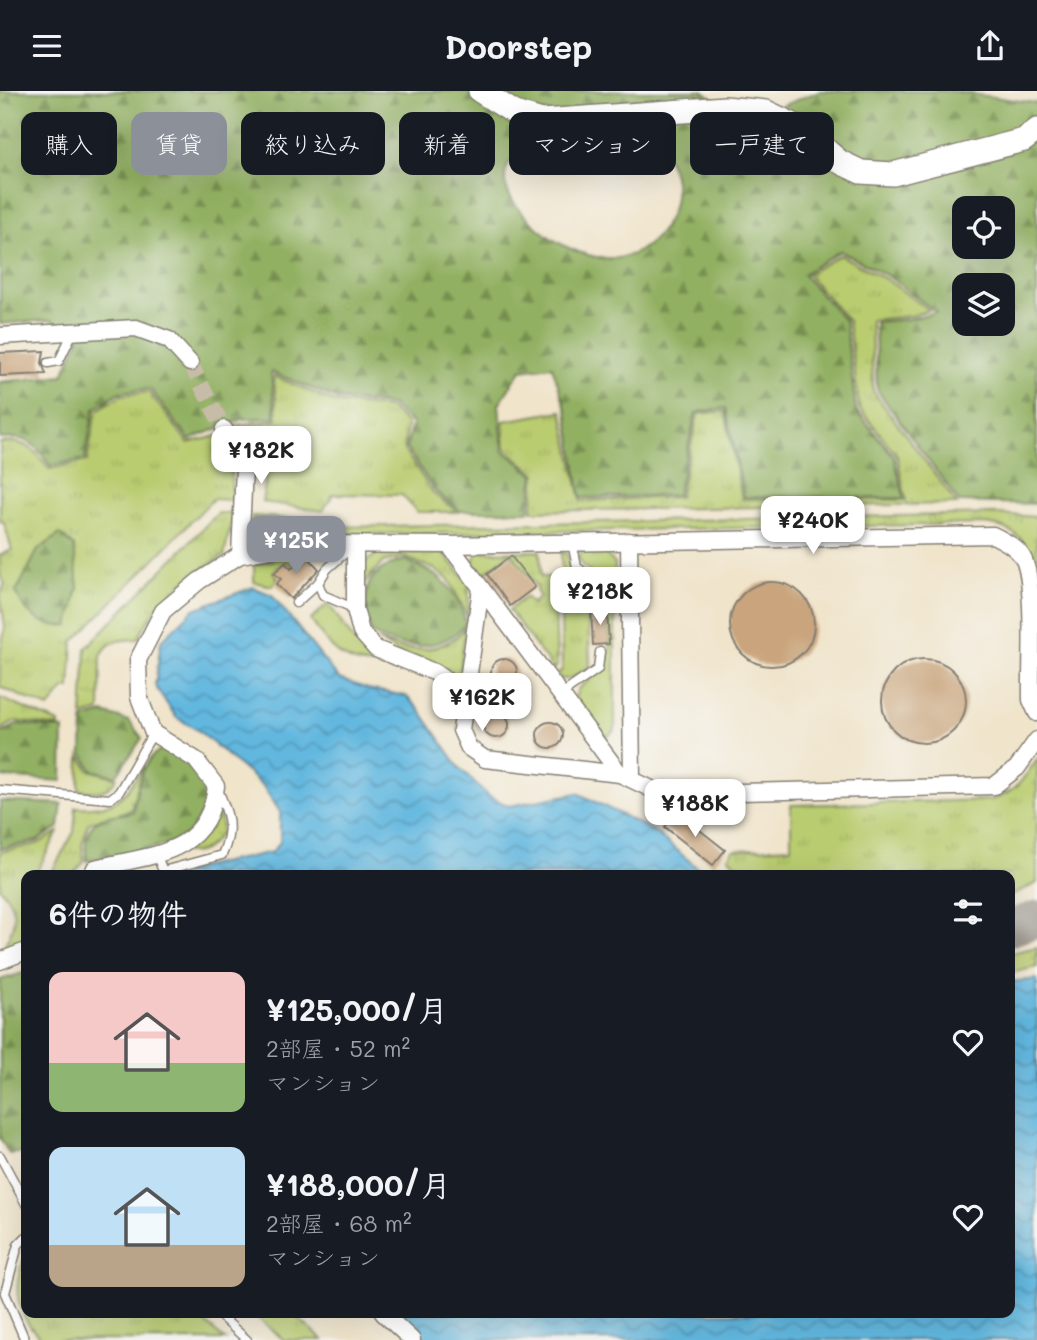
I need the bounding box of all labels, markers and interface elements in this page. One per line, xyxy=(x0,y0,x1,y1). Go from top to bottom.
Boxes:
text: Doorstep xyxy=(444,25,593,67)
icon: menu xyxy=(28,27,66,65)
icon: share xyxy=(971,27,1009,65)
chip: 購入 xyxy=(21,112,117,175)
chip: 賃貸 xyxy=(131,112,227,175)
chip: 絞り込み xyxy=(241,112,385,175)
chip: 新着 xyxy=(399,112,495,175)
chip: マンション xyxy=(509,112,676,175)
chip: 一戸建て xyxy=(690,112,834,175)
map controls xyxy=(952,196,1015,336)
button: locate xyxy=(952,196,1015,259)
button: layers xyxy=(952,273,1015,336)
pin: ¥182K xyxy=(212,427,310,486)
text: ¥182K xyxy=(227,434,295,464)
pin: ¥240K xyxy=(764,497,862,556)
text: ¥240K xyxy=(777,504,849,534)
pin: ¥125K xyxy=(247,517,345,576)
text: ¥125K xyxy=(263,524,329,554)
pin: ¥218K xyxy=(551,567,649,627)
text: ¥218K xyxy=(566,575,634,605)
pin: ¥162K xyxy=(433,673,531,733)
text: ¥162K xyxy=(448,681,516,711)
pin: ¥188K xyxy=(646,779,744,839)
text: ¥188K xyxy=(661,787,729,817)
text: 6件の物件 xyxy=(49,893,187,933)
icon: filters xyxy=(949,893,987,931)
text: ¥125,000/月 xyxy=(266,989,448,1029)
icon: home xyxy=(105,1000,189,1084)
icon: heart xyxy=(949,1023,987,1061)
text: 2部屋 · 52 m² xyxy=(266,1033,410,1063)
text: マンション xyxy=(266,1067,380,1097)
text: ¥188,000/月 xyxy=(266,1164,451,1204)
icon: home xyxy=(105,1175,189,1259)
icon: heart xyxy=(949,1198,987,1236)
text: 2部屋 · 68 m² xyxy=(266,1208,412,1238)
text: マンション xyxy=(266,1242,380,1272)

